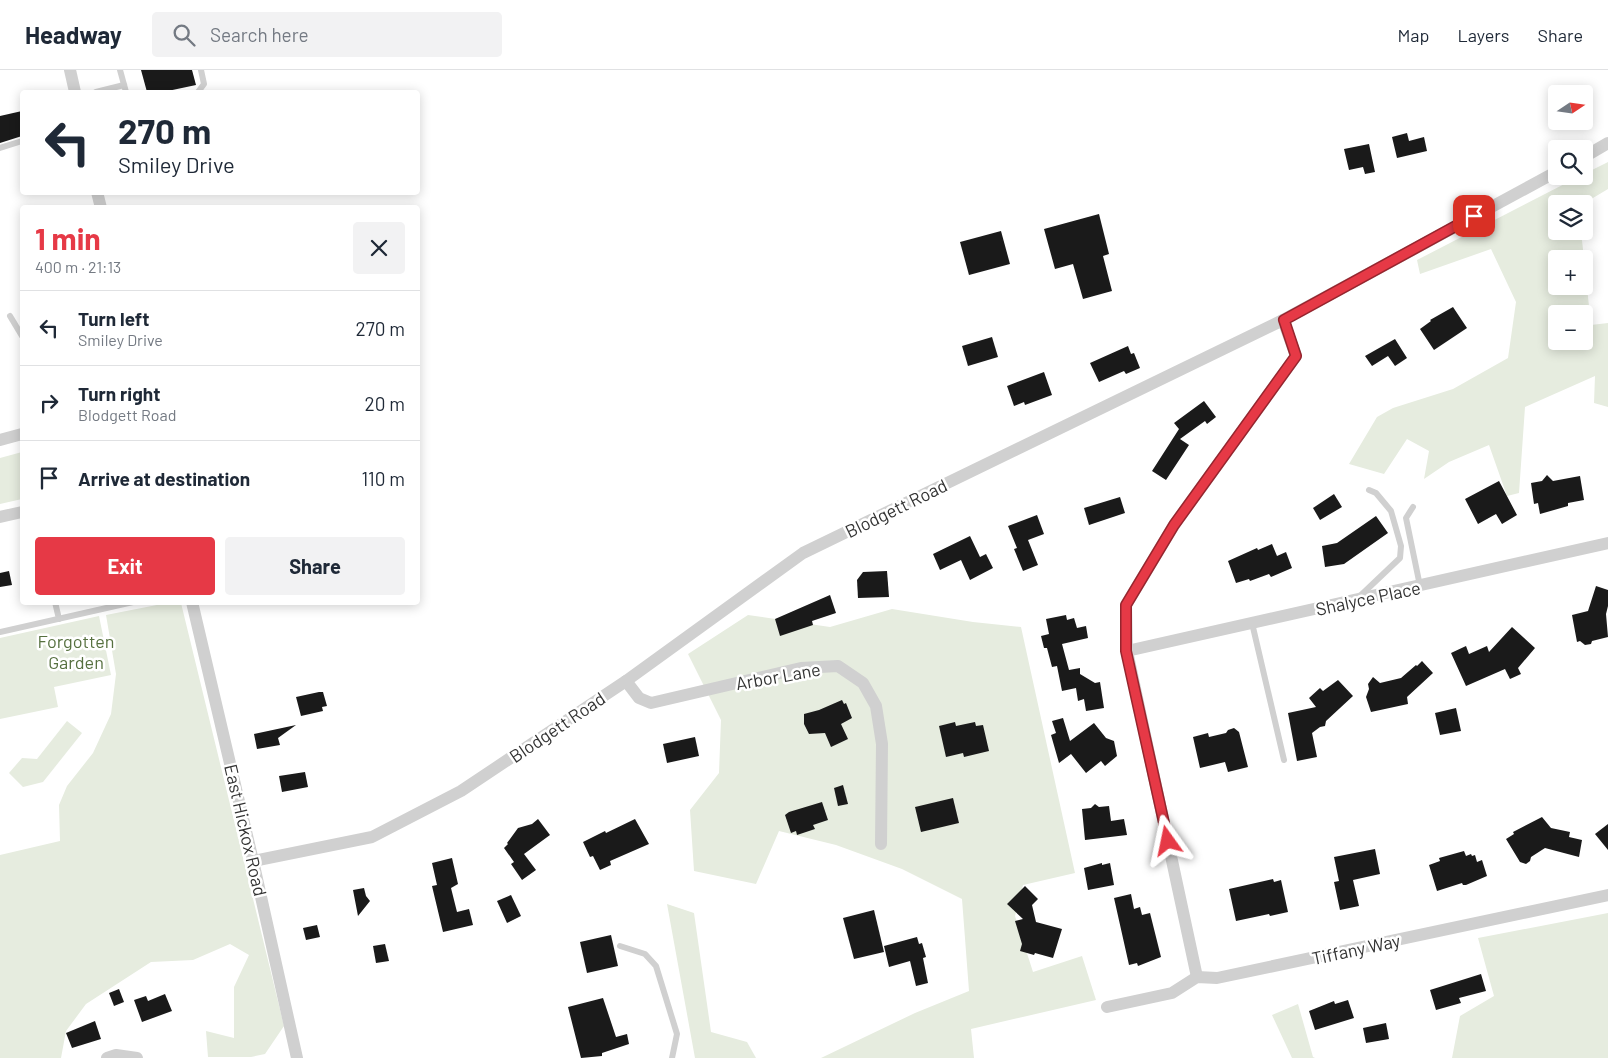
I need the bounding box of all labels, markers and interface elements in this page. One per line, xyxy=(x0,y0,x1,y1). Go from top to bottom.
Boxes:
search box xyxy=(152,12,502,57)
text: Headway xyxy=(25,20,122,49)
icon: search xyxy=(170,21,198,49)
text: Search here xyxy=(210,23,309,46)
text: Map xyxy=(1397,24,1429,46)
text: Layers xyxy=(1457,24,1510,46)
text: Share xyxy=(1538,24,1583,46)
north arrow xyxy=(1548,85,1592,130)
map controls xyxy=(1548,85,1593,350)
text: 270 m xyxy=(118,109,211,151)
icon: left xyxy=(35,110,100,175)
button: search xyxy=(1548,140,1593,185)
text: Smiley Drive xyxy=(118,151,235,177)
pin xyxy=(1453,195,1495,237)
button: layers xyxy=(1548,195,1593,240)
icon: arrive xyxy=(1460,202,1488,230)
text: 1 min xyxy=(35,220,101,256)
button: close xyxy=(353,222,405,274)
button: + xyxy=(1548,250,1593,295)
text: 400 m · 21:13 xyxy=(35,257,121,276)
button: − xyxy=(1548,305,1593,350)
text: Turn left xyxy=(78,307,149,330)
icon: left xyxy=(35,314,63,342)
text: 270 m xyxy=(356,317,405,340)
text: Smiley Drive xyxy=(78,330,163,349)
text: Turn right xyxy=(78,382,160,405)
icon: right xyxy=(35,389,63,417)
text: 20 m xyxy=(365,392,405,415)
text: Blodgett Road xyxy=(78,405,176,424)
icon: arrive xyxy=(35,464,63,492)
text: Arrive at destination xyxy=(78,467,250,490)
text: 110 m xyxy=(361,467,405,490)
street label: Blodgett Road xyxy=(841,474,951,542)
button: Exit xyxy=(35,537,215,595)
button: Share xyxy=(225,537,405,595)
street label: Shalyce Place xyxy=(1313,576,1423,620)
park label: Forgotten Garden xyxy=(37,630,115,673)
street label: Arbor Lane xyxy=(734,658,822,694)
street label: Blodgett Road xyxy=(505,687,609,767)
street label: East Hickox Road xyxy=(220,762,272,898)
position arrow xyxy=(1141,814,1193,866)
street label: Tiffany Way xyxy=(1310,929,1402,969)

